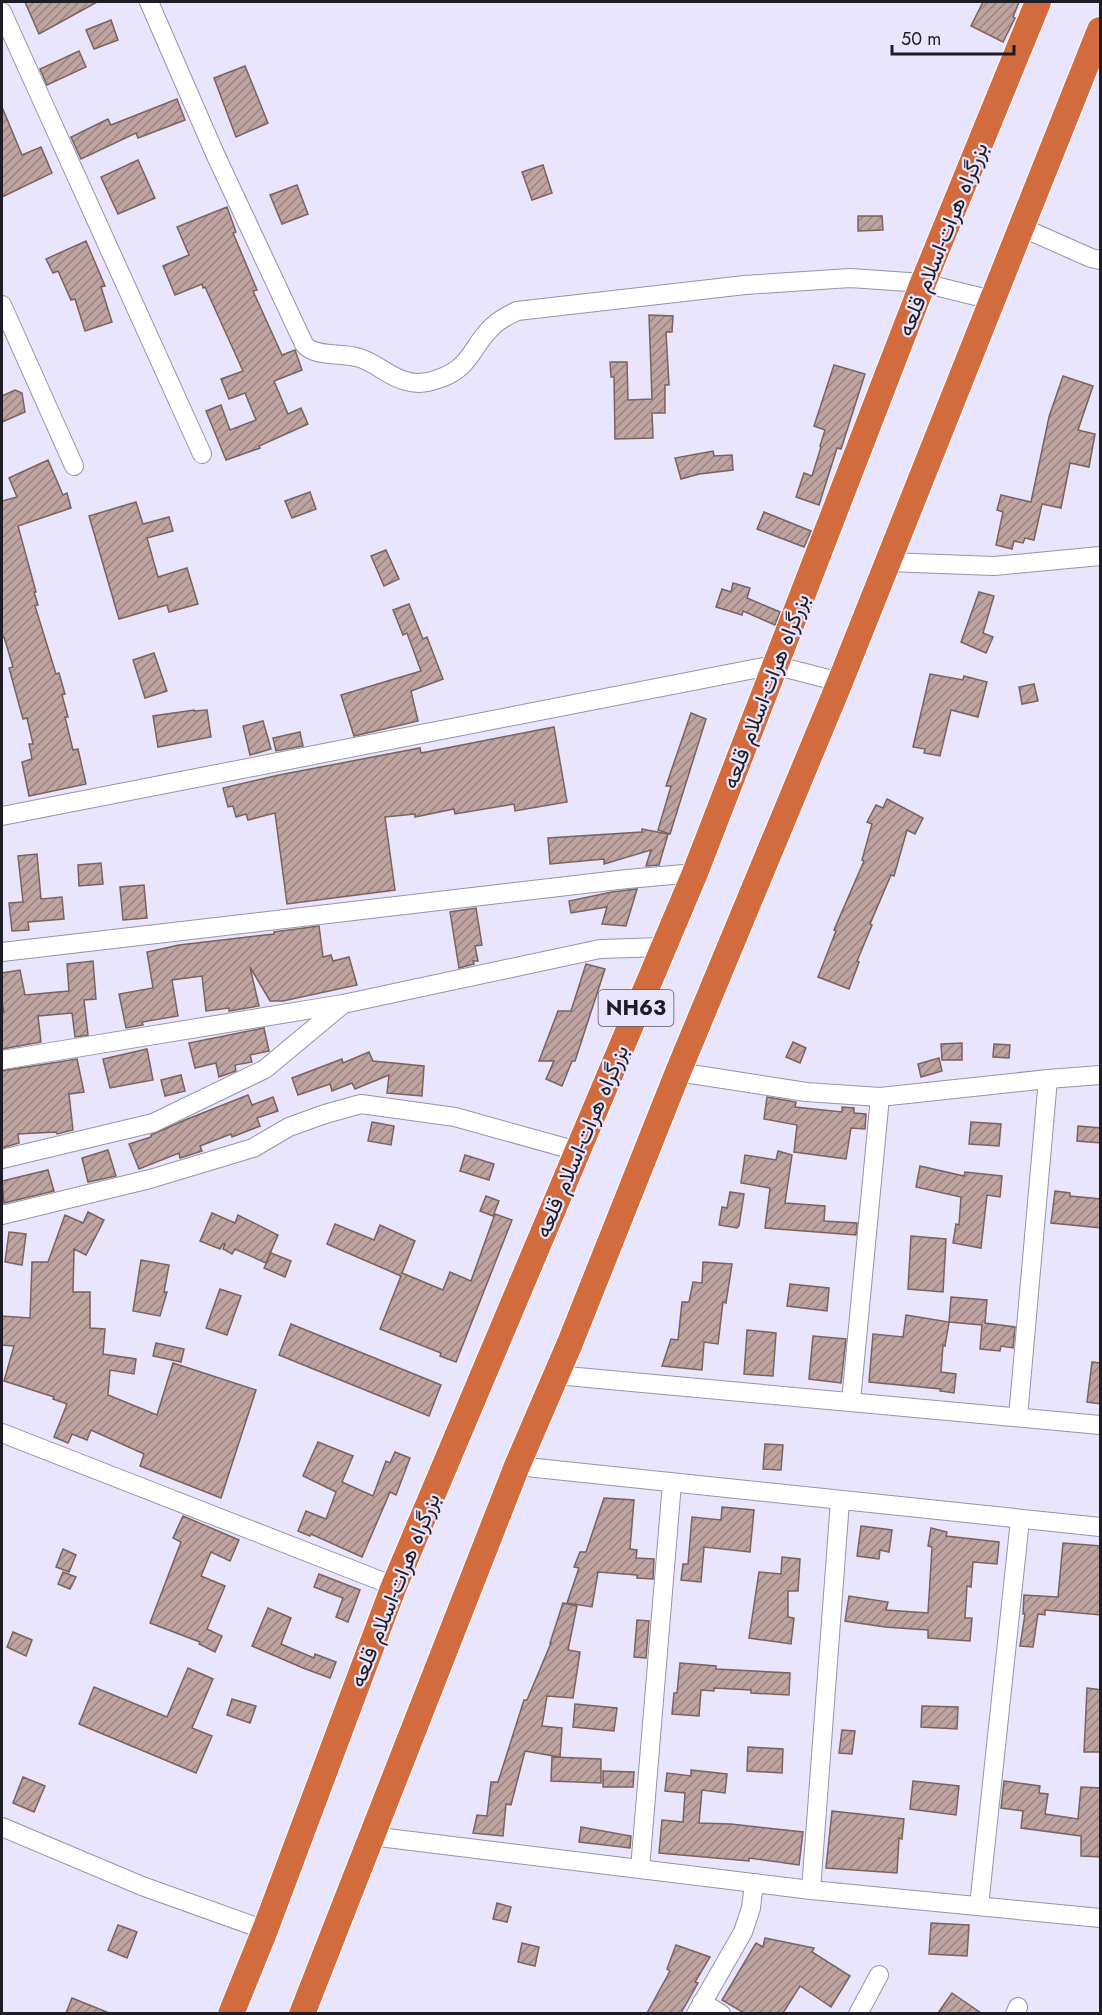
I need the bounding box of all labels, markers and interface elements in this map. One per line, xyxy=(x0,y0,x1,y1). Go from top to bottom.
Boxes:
scale bar xyxy=(892,18,1014,56)
text: 50 m xyxy=(901,26,941,52)
street label: بزرگراه هرات-اسلام قلعه xyxy=(888,137,996,341)
street label: بزرگراه هرات-اسلام قلعه xyxy=(713,589,817,793)
road number: NH63 xyxy=(598,990,674,1026)
street label: بزرگراه هرات-اسلام قلعه xyxy=(526,1040,636,1242)
street label: بزرگراه هرات-اسلام قلعه xyxy=(340,1488,448,1692)

